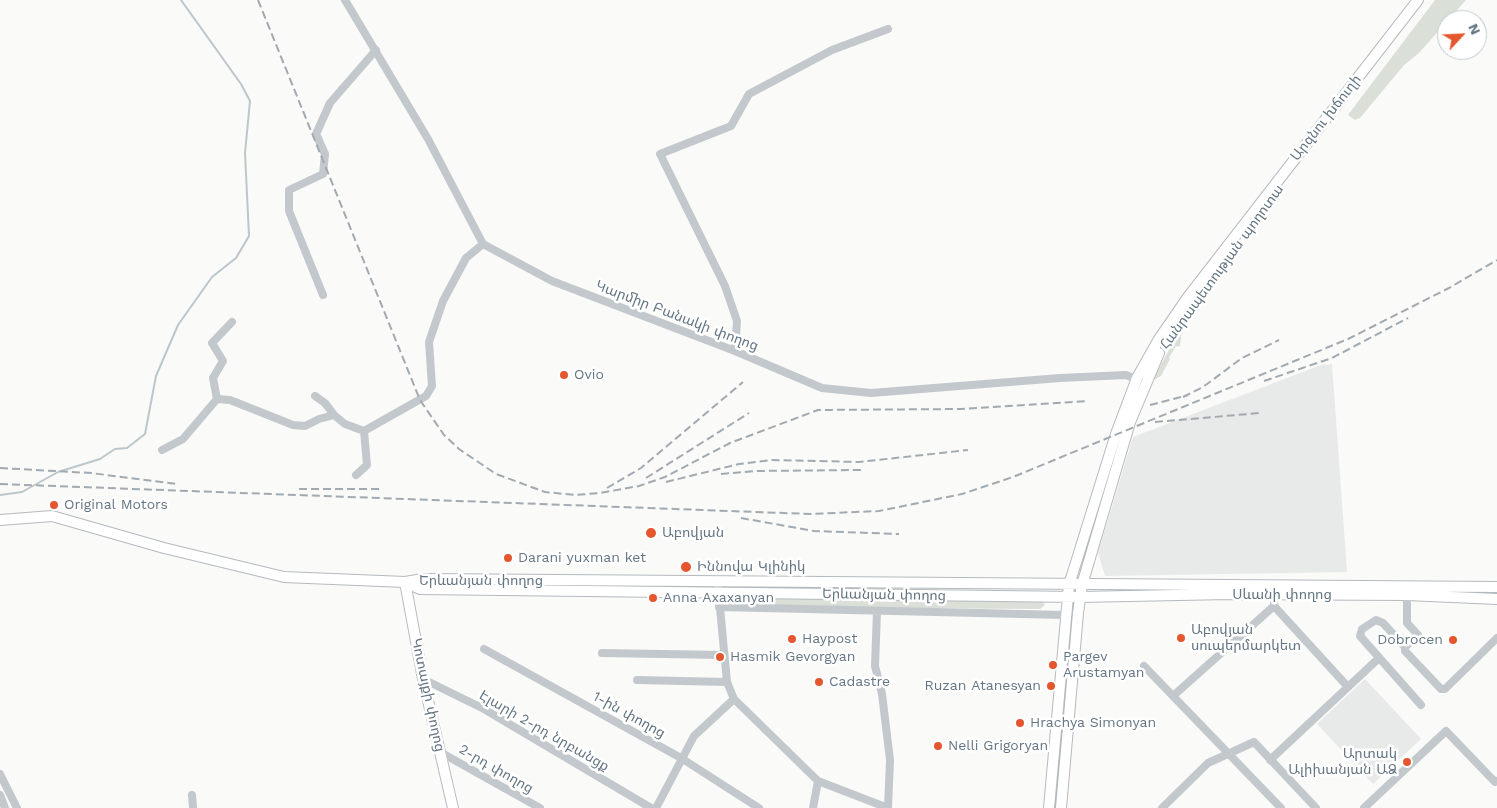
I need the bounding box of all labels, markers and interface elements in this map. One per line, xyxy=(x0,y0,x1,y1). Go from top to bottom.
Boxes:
north arrow xyxy=(1437,10,1487,60)
text: N xyxy=(1465,21,1484,37)
street label: Արզնու խճուղի xyxy=(1287,71,1365,165)
street label: Հանրապետության պողոտա xyxy=(1157,181,1287,353)
street label: Կարմիր Բանակի փողոց xyxy=(593,277,761,355)
place label: Ovio xyxy=(574,367,604,383)
marker: Ovio xyxy=(558,369,570,381)
place label: Original Motors xyxy=(64,497,168,513)
marker: Original Motors xyxy=(48,499,60,511)
place label: Աբովյան xyxy=(662,525,724,541)
marker: Աբովյան xyxy=(644,526,658,540)
place label: Darani yuxman ket xyxy=(518,550,646,566)
marker: Darani yuxman ket xyxy=(502,552,514,564)
place label: Իննովա Կլինիկ xyxy=(697,559,805,575)
marker: Իննովա Կլինիկ xyxy=(679,560,693,574)
street label: Երևանյան փողոց xyxy=(419,573,543,589)
street label: Երևանյան փողոց xyxy=(822,586,946,604)
street label: Սևանի փողոց xyxy=(1232,587,1332,603)
place label: Anna Axaxanyan xyxy=(663,590,774,606)
marker: Anna Axaxanyan xyxy=(647,592,659,604)
place label: Աբովյան սուպերմարկետ xyxy=(1191,622,1301,654)
place label: Haypost xyxy=(802,631,857,647)
marker: Աբովյան սուպերմարկետ xyxy=(1175,632,1187,644)
place label: Dobrocen xyxy=(1377,632,1443,648)
marker: Haypost xyxy=(786,633,798,645)
marker: Dobrocen xyxy=(1447,634,1459,646)
street label: Կոտայքի փողոց xyxy=(408,637,448,753)
place label: Hasmik Gevorgyan xyxy=(730,649,855,665)
place label: Pargev Arustamyan xyxy=(1063,649,1145,682)
marker: Hasmik Gevorgyan xyxy=(714,651,726,663)
marker: Pargev Arustamyan xyxy=(1047,659,1059,671)
place label: Cadastre xyxy=(829,674,890,690)
marker: Cadastre xyxy=(813,676,825,688)
place label: Ruzan Atanesyan xyxy=(924,678,1041,694)
marker: Ruzan Atanesyan xyxy=(1045,680,1057,692)
street label: Էլարի 2-րդ նրբանցք xyxy=(476,687,612,775)
street label: 1-ին փողոց xyxy=(590,688,668,742)
place label: Hrachya Simonyan xyxy=(1030,715,1156,731)
marker: Hrachya Simonyan xyxy=(1014,717,1026,729)
place label: Nelli Grigoryan xyxy=(948,738,1048,754)
marker: Nelli Grigoryan xyxy=(932,740,944,752)
street label: 2-րդ փողոց xyxy=(456,741,536,797)
place label: Արտակ Ալիխանյան ԱՁ xyxy=(1288,746,1397,779)
marker: Արտակ Ալիխանյան ԱՁ xyxy=(1401,756,1413,768)

